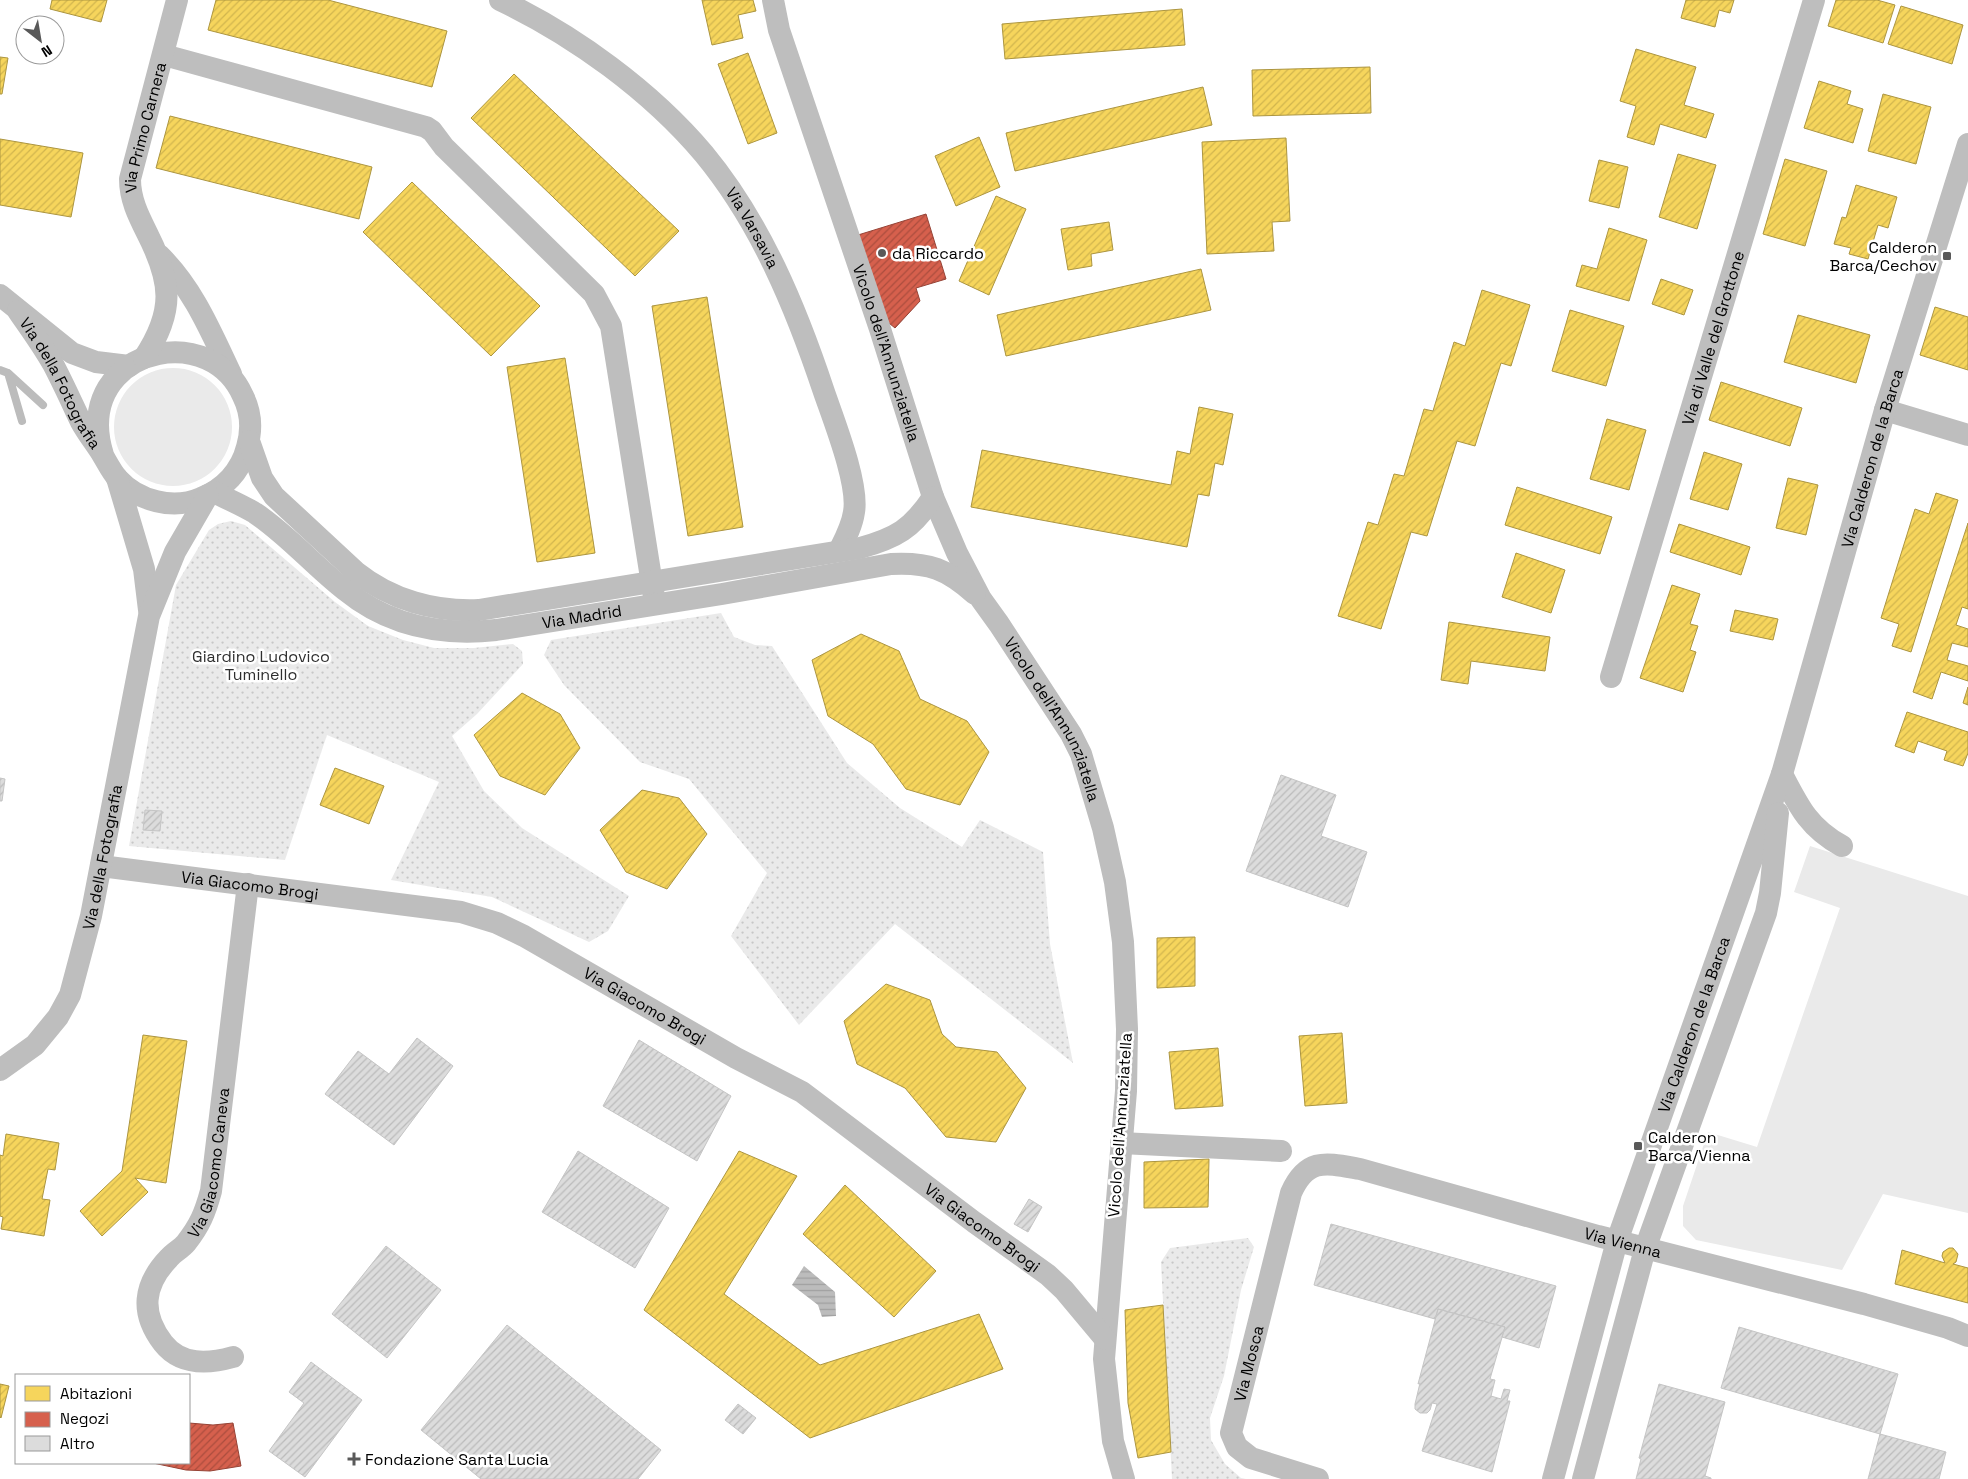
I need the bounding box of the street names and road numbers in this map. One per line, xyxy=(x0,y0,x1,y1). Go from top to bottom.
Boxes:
street label: Via Primo Carnera xyxy=(119,60,171,194)
street label: Via Varsavia xyxy=(721,183,784,272)
street label: Via di Valle del Grottone xyxy=(1677,248,1749,428)
street label: Vicolo dell'Annunziatella xyxy=(848,261,925,444)
street label: Via della Fotografia xyxy=(15,313,106,453)
street label: Via Calderon de la Barca xyxy=(1836,366,1908,550)
street label: Via Madrid xyxy=(540,600,623,633)
street label: Vicolo dell'Annunziatella xyxy=(1000,633,1105,804)
street label: Via della Fotografia xyxy=(77,783,127,932)
street label: Via Giacomo Brogi xyxy=(180,866,320,904)
street label: Via Calderon de la Barca xyxy=(1653,934,1734,1115)
street label: Via Giacomo Brogi xyxy=(580,962,710,1049)
street label: Vicolo dell'Annunziatella xyxy=(1103,1032,1137,1218)
street label: Via Giacomo Caneva xyxy=(182,1086,234,1242)
street label: Via Giacomo Brogi xyxy=(920,1178,1044,1277)
street label: Via Vienna xyxy=(1582,1222,1664,1262)
street label: Via Mosca xyxy=(1229,1323,1268,1404)

